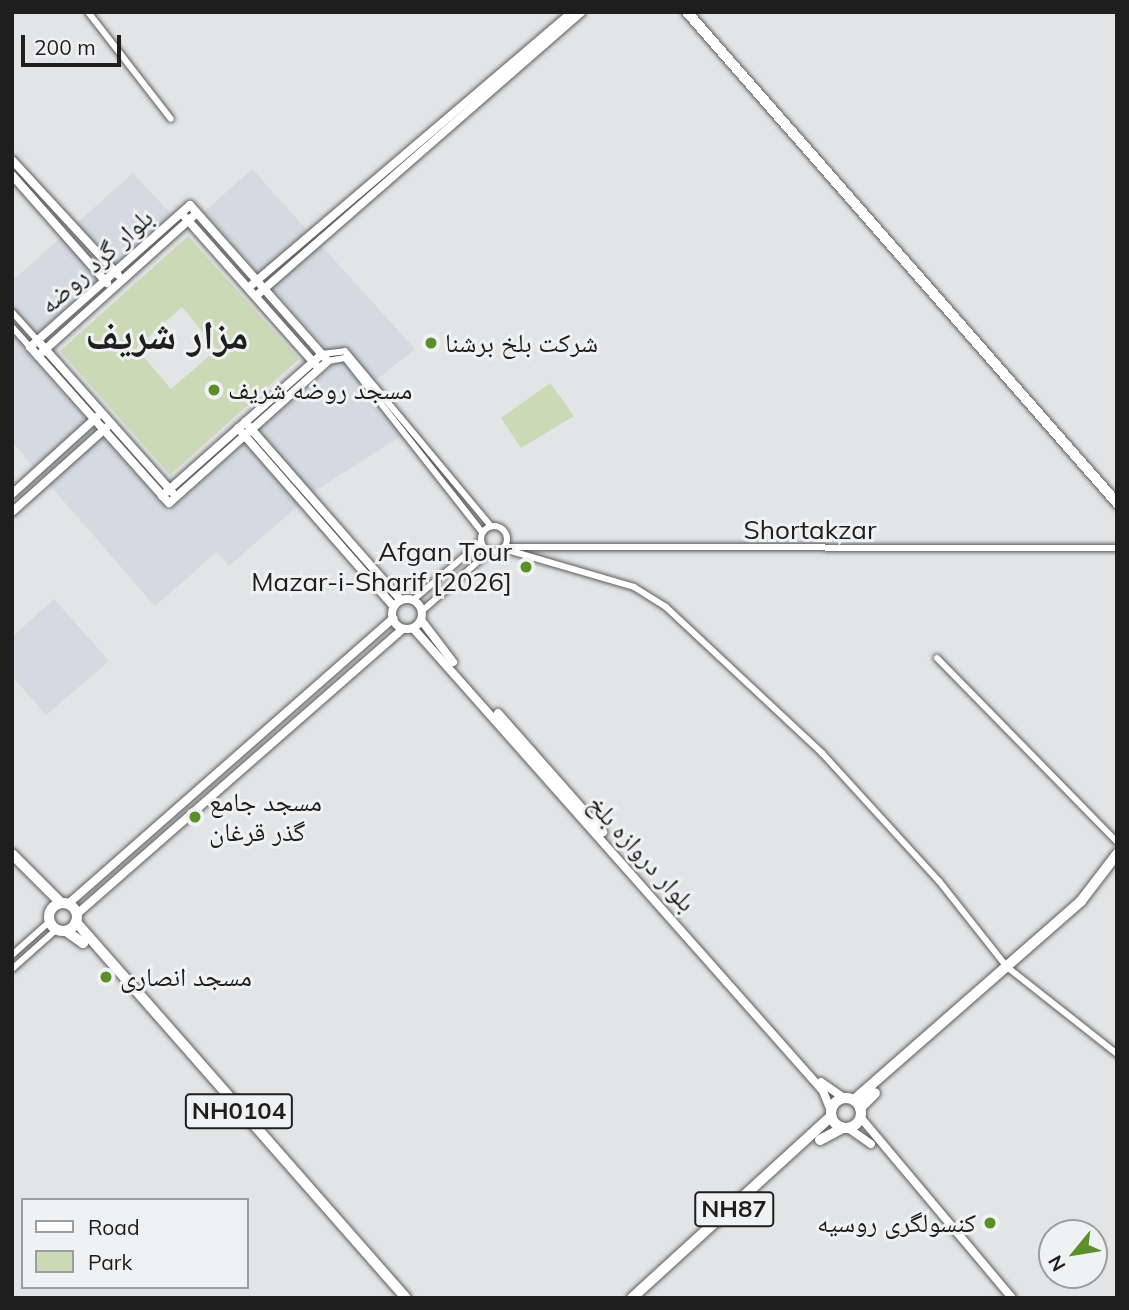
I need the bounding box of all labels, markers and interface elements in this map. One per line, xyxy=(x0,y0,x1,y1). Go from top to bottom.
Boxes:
scale bar xyxy=(24,21,124,65)
text: 200 m xyxy=(34,34,96,60)
street label: بلوار گرد روضه xyxy=(33,202,159,320)
district label: مزار شريف xyxy=(86,310,248,358)
place label: شرکت بلخ برشنا xyxy=(445,327,598,359)
marker: شرکت بلخ برشنا xyxy=(423,335,439,351)
place label: مسجد روضه شریف xyxy=(228,374,412,406)
marker: مسجد روضه شریف xyxy=(206,382,222,398)
street label: Shortakzar xyxy=(744,514,876,546)
place label: Afgan Tour Mazar-i-Sharif [2026] xyxy=(251,536,512,598)
marker: Afgan Tour Mazar-i-Sharif [2026] xyxy=(518,559,534,575)
place label: مسجد جامع گذر قرغان xyxy=(209,786,322,848)
street label: بلوار دروازه بلخ xyxy=(582,788,702,918)
marker: مسجد جامع گذر قرغان xyxy=(187,809,203,825)
place label: مسجد انصاری xyxy=(120,961,252,993)
marker: مسجد انصاری xyxy=(98,969,114,985)
road number: NH0104 xyxy=(185,1091,293,1132)
road number: NH87 xyxy=(694,1189,774,1230)
legend xyxy=(21,1198,248,1289)
place label: کنسولگری روسیه xyxy=(817,1207,976,1239)
text: Road xyxy=(88,1214,139,1240)
marker: کنسولگری روسیه xyxy=(982,1215,998,1231)
north arrow xyxy=(1038,1219,1108,1289)
text: Park xyxy=(88,1249,132,1275)
text: N xyxy=(1043,1251,1071,1276)

